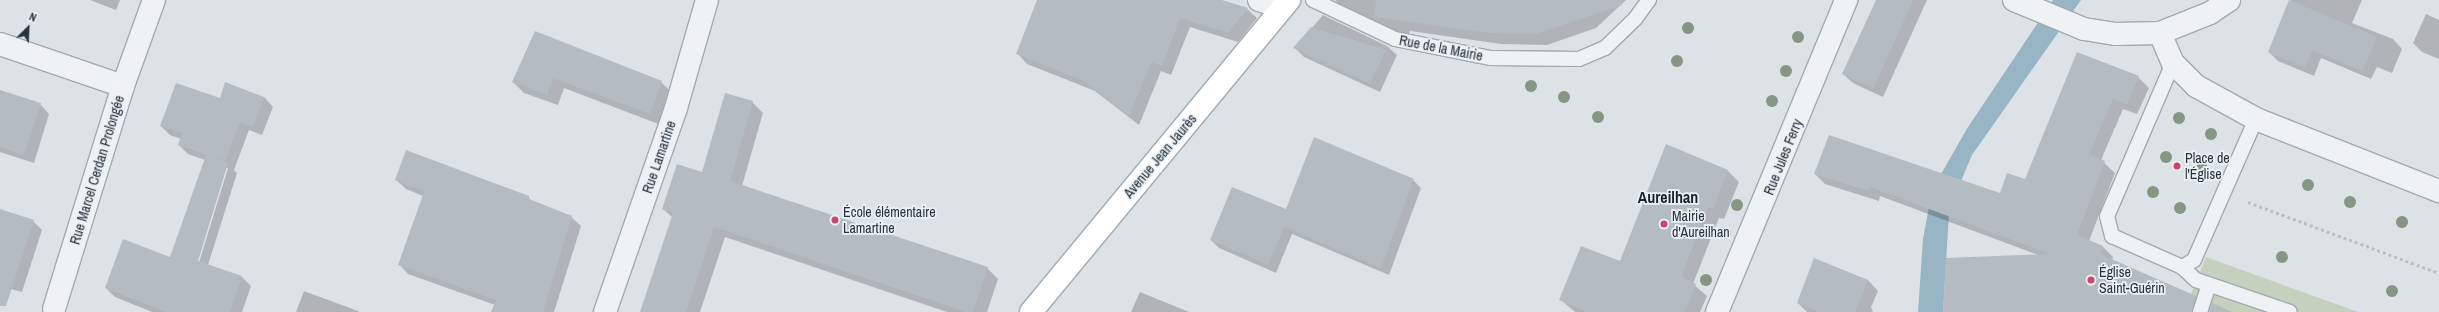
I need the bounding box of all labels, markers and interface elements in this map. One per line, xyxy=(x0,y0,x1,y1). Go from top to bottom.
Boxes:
north arrow xyxy=(8,8,48,48)
text: N xyxy=(27,9,39,25)
street label: Rue de la Mairie xyxy=(1398,32,1484,64)
street label: Rue Marcel Cerdan Prolongée xyxy=(66,93,128,247)
street label: Avenue Jean Jaurès xyxy=(1120,111,1200,201)
street label: Rue Jules Ferry xyxy=(1760,117,1806,197)
street label: Rue Lamartine xyxy=(639,118,679,196)
place label: Place de l'Église xyxy=(2185,150,2230,182)
marker: Place de l'Église xyxy=(2172,161,2182,171)
district label: Aureilhan xyxy=(1638,187,1698,207)
place label: École élémentaire Lamartine xyxy=(843,204,936,236)
place label: Mairie d'Aureilhan xyxy=(1672,208,1730,240)
marker: École élémentaire Lamartine xyxy=(830,215,840,225)
marker: Mairie d'Aureilhan xyxy=(1659,219,1669,229)
place label: Église Saint-Guérin xyxy=(2099,264,2165,296)
marker: Église Saint-Guérin xyxy=(2086,275,2096,285)

